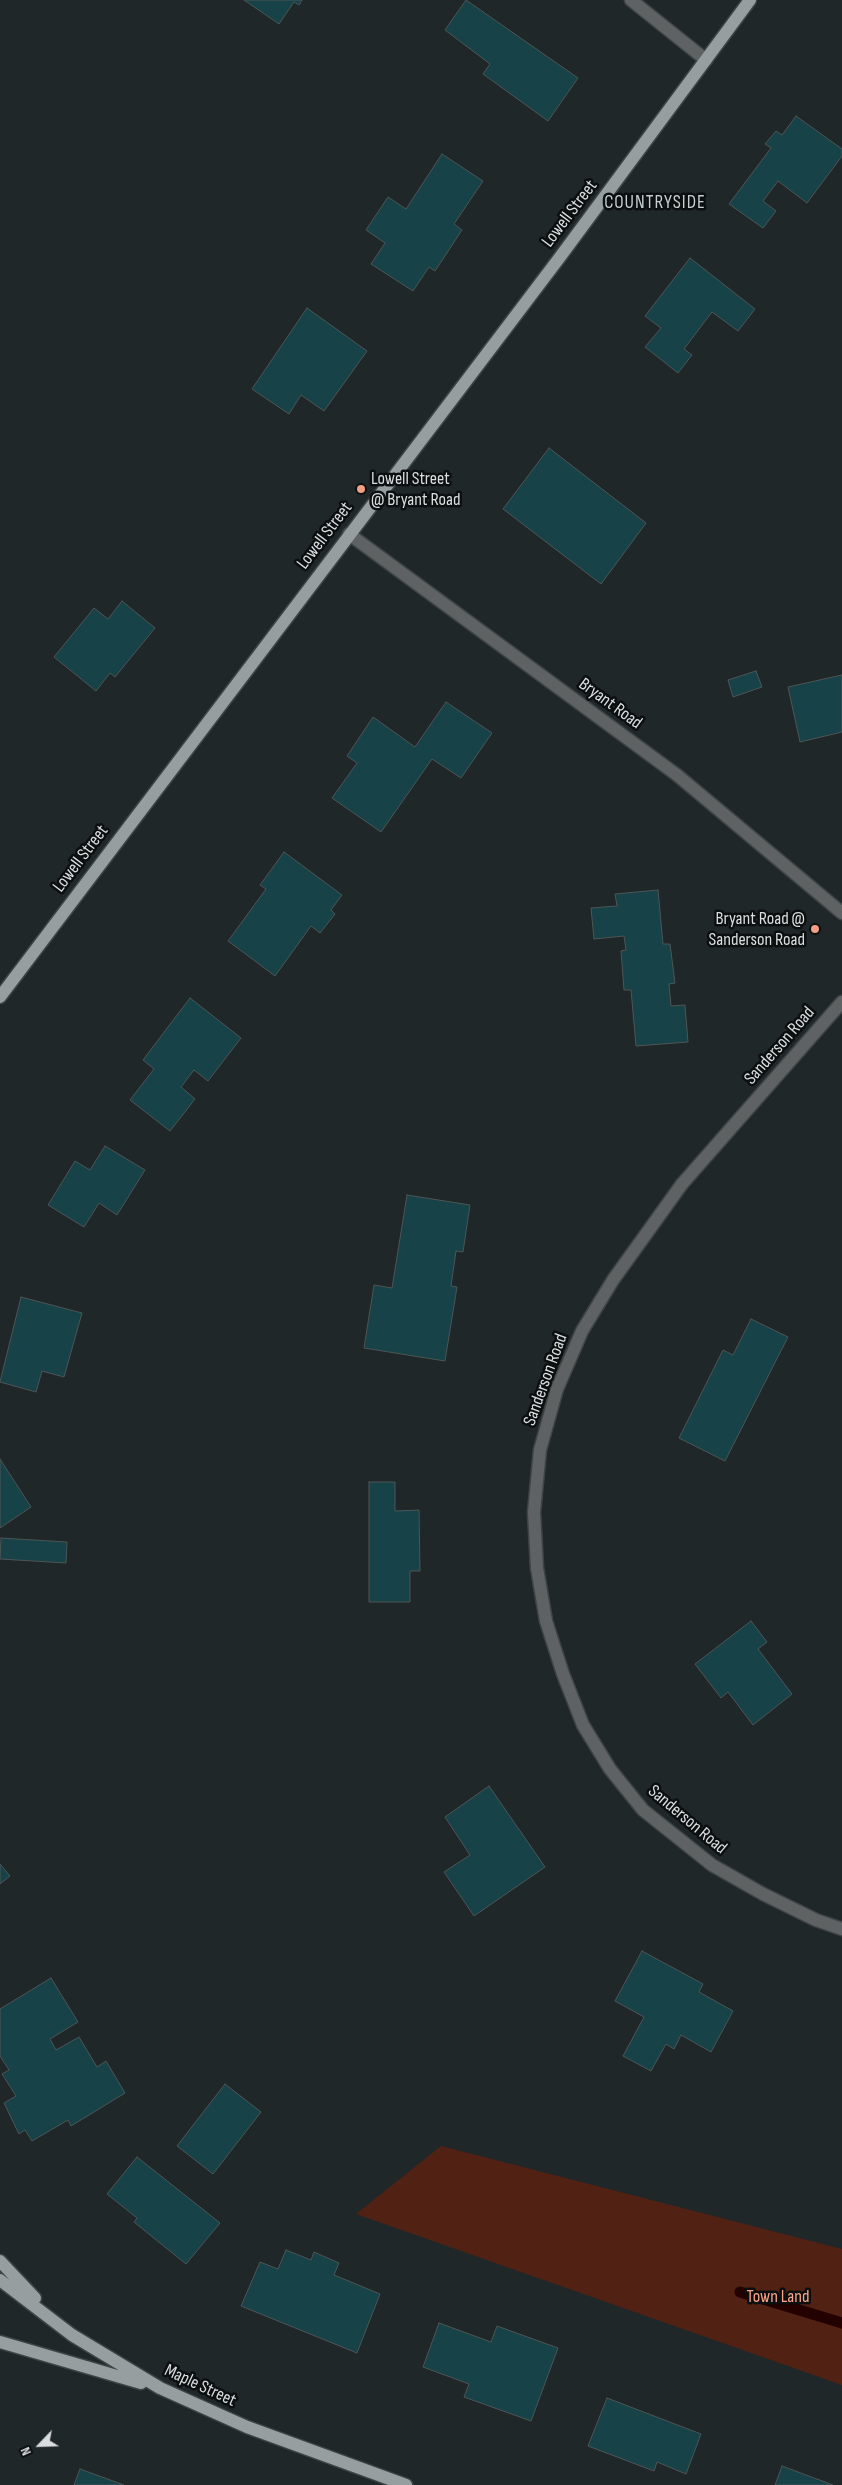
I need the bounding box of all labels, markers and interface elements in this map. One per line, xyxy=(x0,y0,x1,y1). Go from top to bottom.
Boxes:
street label: Lowell Street xyxy=(538,176,602,252)
district label: COUNTRYSIDE xyxy=(603,192,707,214)
place label: Lowell Street @ Bryant Road xyxy=(371,468,460,510)
marker: Lowell Street @ Bryant Road xyxy=(355,483,367,495)
street label: Lowell Street xyxy=(293,498,357,574)
street label: Bryant Road xyxy=(574,674,646,734)
street label: Lowell Street xyxy=(49,821,113,897)
place label: Bryant Road @ Sanderson Road xyxy=(709,908,805,951)
marker: Bryant Road @ Sanderson Road xyxy=(809,923,821,935)
street label: Sanderson Road xyxy=(740,1003,820,1089)
street label: Sanderson Road xyxy=(519,1331,573,1429)
street label: Sanderson Road xyxy=(643,1781,731,1859)
park label: Town Land xyxy=(747,2286,809,2308)
street label: Maple Street xyxy=(161,2360,239,2412)
north arrow xyxy=(15,2420,65,2470)
text: N xyxy=(17,2444,35,2458)

